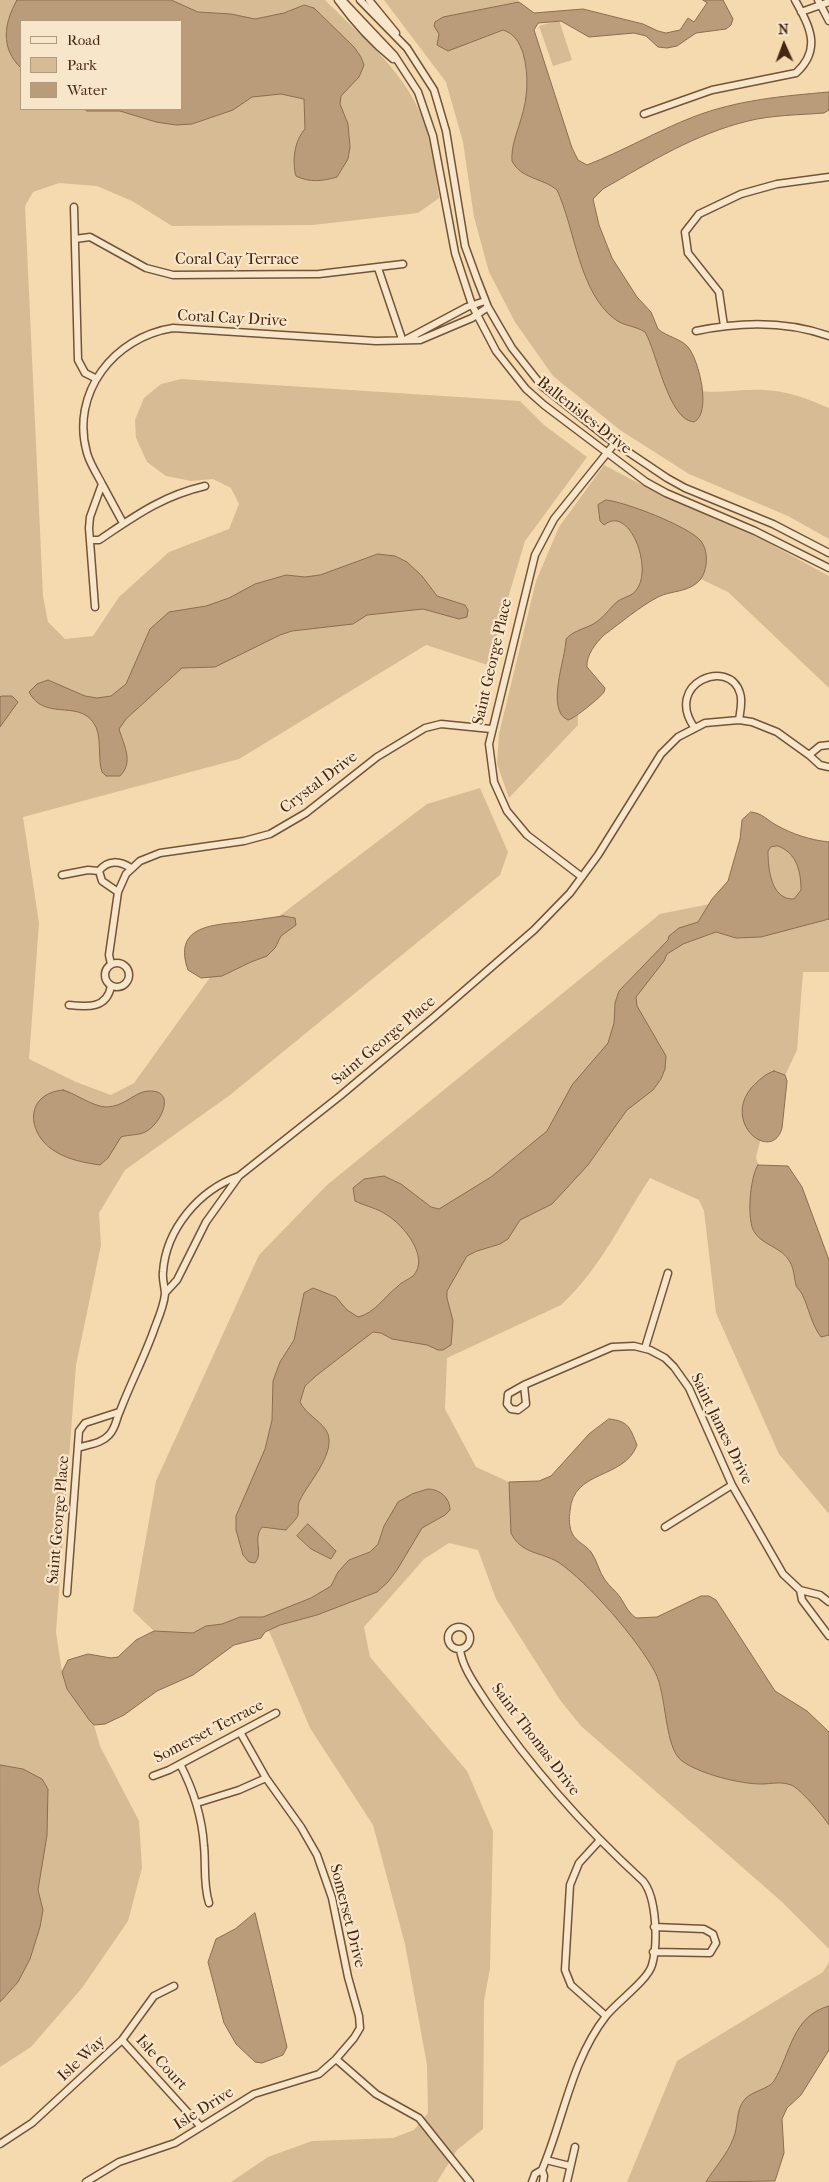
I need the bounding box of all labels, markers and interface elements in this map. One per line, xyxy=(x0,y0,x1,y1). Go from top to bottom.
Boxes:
legend xyxy=(20,20,182,110)
north arrow xyxy=(759,20,809,70)
text: N xyxy=(778,21,789,38)
text: Road xyxy=(67,31,100,49)
text: Park xyxy=(67,56,97,74)
text: Water xyxy=(67,81,107,99)
street label: Coral Cay Terrace xyxy=(175,250,299,270)
street label: Coral Cay Drive xyxy=(177,307,287,331)
street label: Ballenisles Drive xyxy=(533,373,635,459)
street label: Saint George Place xyxy=(469,597,517,727)
street label: Crystal Drive xyxy=(277,748,361,818)
street label: Saint George Place xyxy=(328,992,440,1090)
street label: Saint James Drive xyxy=(686,1370,756,1488)
street label: Saint George Place xyxy=(44,1455,74,1585)
street label: Saint Thomas Drive xyxy=(486,1680,584,1800)
street label: Somerset Terrace xyxy=(151,1696,267,1768)
street label: Somerset Drive xyxy=(325,1862,369,1970)
street label: Isle Court xyxy=(131,2031,191,2095)
street label: Isle Way xyxy=(54,2032,110,2086)
street label: Isle Drive xyxy=(171,2083,237,2135)

